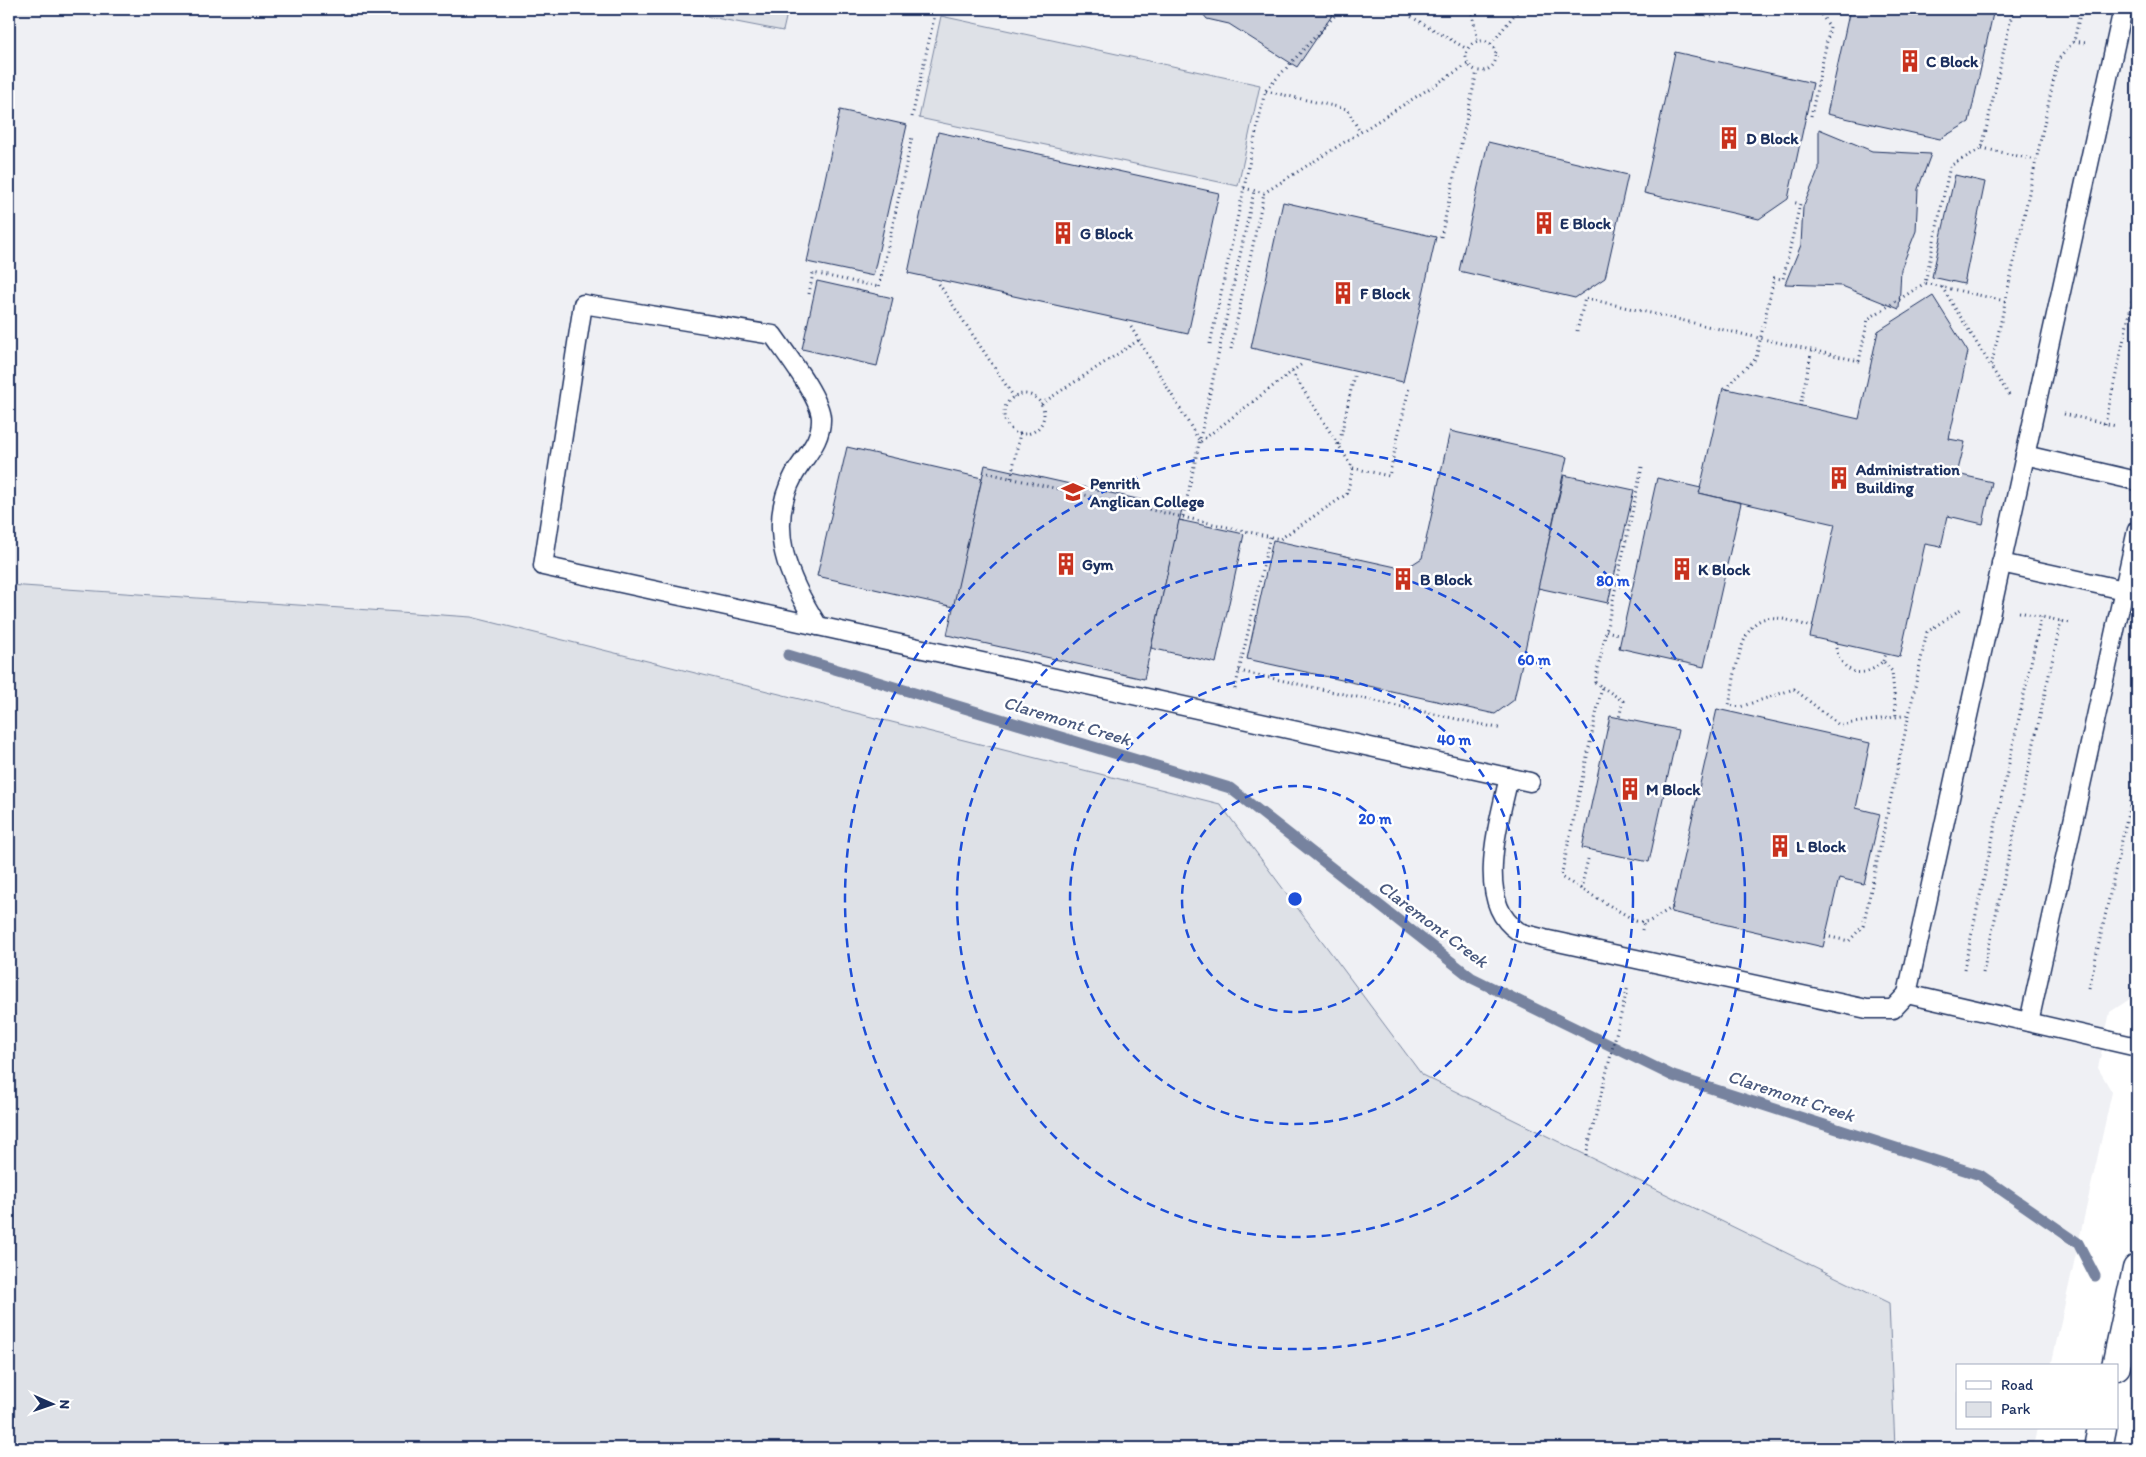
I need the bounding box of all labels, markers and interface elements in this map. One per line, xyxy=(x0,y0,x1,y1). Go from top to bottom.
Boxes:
building icon: C Block xyxy=(1897,48,1923,74)
place label: C Block xyxy=(1926,52,1979,71)
building icon: D Block xyxy=(1716,125,1742,151)
place label: D Block xyxy=(1746,129,1799,148)
building icon: E Block xyxy=(1531,210,1557,236)
place label: E Block xyxy=(1560,214,1612,233)
building icon: G Block xyxy=(1050,220,1076,246)
place label: G Block xyxy=(1080,224,1134,243)
building icon: F Block xyxy=(1330,280,1356,306)
place label: F Block xyxy=(1360,284,1411,303)
place label: Administration Building xyxy=(1855,460,1960,498)
building icon: Administration Building xyxy=(1826,465,1852,491)
place label: Penrith Anglican College xyxy=(1089,474,1205,512)
school or university icon: Penrith Anglican College xyxy=(1060,479,1086,505)
building icon: Gym xyxy=(1053,551,1079,577)
place label: Gym xyxy=(1082,555,1114,575)
building icon: K Block xyxy=(1669,556,1695,582)
place label: K Block xyxy=(1698,560,1751,579)
building icon: B Block xyxy=(1390,566,1416,592)
place label: B Block xyxy=(1420,570,1473,589)
text: 80 m xyxy=(1596,572,1630,590)
text: 60 m xyxy=(1517,651,1551,669)
water label: Claremont Creek xyxy=(1001,691,1135,751)
text: 40 m xyxy=(1437,731,1472,749)
building icon: M Block xyxy=(1617,776,1643,802)
place label: M Block xyxy=(1646,780,1701,799)
text: 20 m xyxy=(1358,810,1392,828)
building icon: L Block xyxy=(1767,833,1793,859)
place label: L Block xyxy=(1796,837,1847,856)
water label: Claremont Creek xyxy=(1374,876,1494,973)
centre of rings xyxy=(1286,890,1304,908)
water label: Claremont Creek xyxy=(1725,1065,1859,1127)
legend xyxy=(1956,1364,2118,1430)
text: Road xyxy=(2001,1376,2034,1394)
north arrow xyxy=(28,1380,78,1430)
text: N xyxy=(56,1399,73,1409)
text: Park xyxy=(2001,1400,2031,1418)

